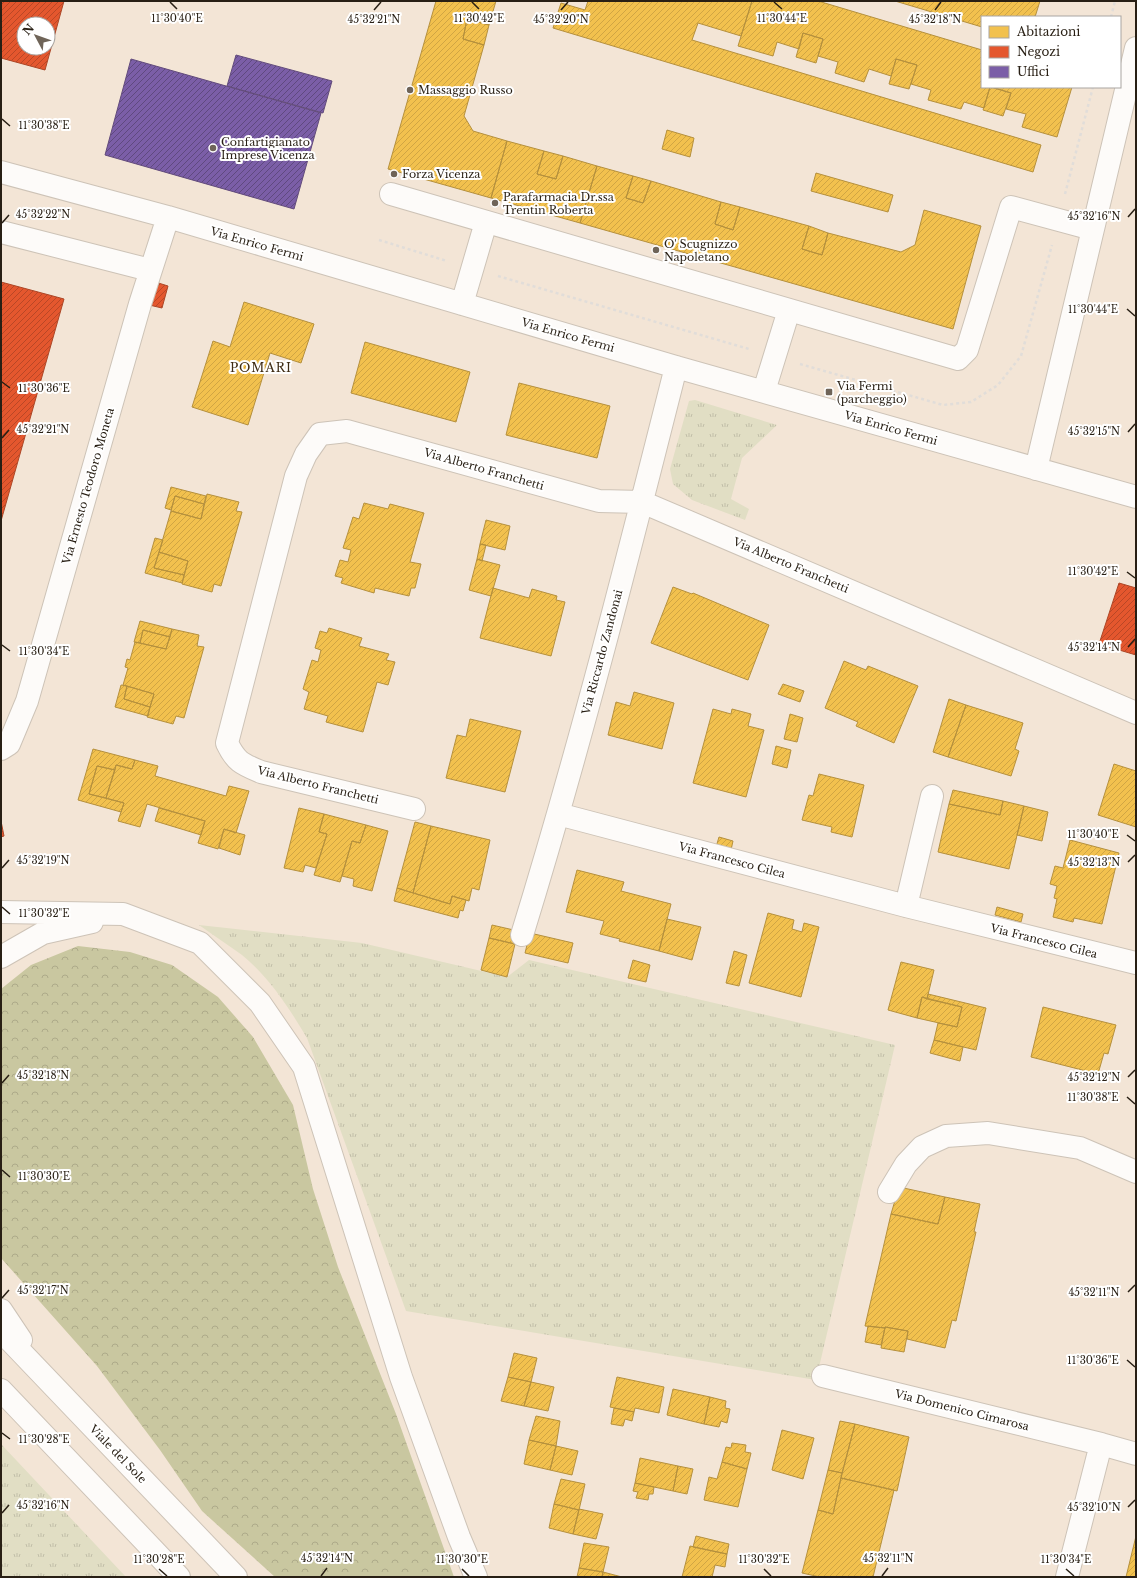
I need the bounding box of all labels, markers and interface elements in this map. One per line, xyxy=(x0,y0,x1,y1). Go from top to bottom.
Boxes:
text: 11°30'40"E xyxy=(151,12,203,25)
text: 11°30'42"E xyxy=(454,12,504,25)
text: 11°30'44"E xyxy=(757,12,807,25)
text: 45°32'21"N xyxy=(348,13,400,26)
text: 45°32'20"N xyxy=(533,13,589,26)
text: 45°32'18"N xyxy=(909,13,961,26)
north arrow xyxy=(16,16,56,56)
legend xyxy=(981,16,1121,88)
text: N xyxy=(20,20,38,38)
text: Abitazioni xyxy=(1016,24,1080,39)
text: Negozi xyxy=(1017,44,1060,59)
text: Uffici xyxy=(1017,64,1049,79)
place label: Massaggio Russo xyxy=(418,83,513,97)
marker: Massaggio Russo xyxy=(405,85,415,95)
text: 11°30'38"E xyxy=(19,119,69,132)
place label: Confartigianato Imprese Vicenza xyxy=(221,135,315,162)
marker: Confartigianato Imprese Vicenza xyxy=(208,143,218,153)
place label: Forza Vicenza xyxy=(402,167,481,181)
marker: Forza Vicenza xyxy=(389,169,399,179)
place label: Parafarmacia Dr.ssa Trentin Roberta xyxy=(503,190,615,217)
marker: Parafarmacia Dr.ssa Trentin Roberta xyxy=(490,198,500,208)
text: 45°32'22"N xyxy=(16,208,70,221)
text: 45°32'16"N xyxy=(1067,210,1121,223)
street label: Via Enrico Fermi xyxy=(208,224,305,264)
place label: O' Scugnizzo Napoletano xyxy=(664,237,737,264)
marker: O' Scugnizzo Napoletano xyxy=(651,245,661,255)
text: 11°30'44"E xyxy=(1068,303,1118,316)
street label: Via Enrico Fermi xyxy=(519,315,616,355)
district label: POMARI xyxy=(230,360,292,375)
place label: Via Fermi (parcheggio) xyxy=(836,379,907,406)
text: 11°30'36"E xyxy=(18,382,70,395)
marker: Via Fermi (parcheggio) xyxy=(824,387,834,397)
street label: Via Ernesto Teodoro Moneta xyxy=(59,405,117,567)
street label: Via Enrico Fermi xyxy=(842,408,939,448)
text: 45°32'21"N xyxy=(17,423,69,436)
text: 45°32'15"N xyxy=(1068,425,1120,438)
street label: Via Alberto Franchetti xyxy=(421,445,546,493)
street label: Via Alberto Franchetti xyxy=(730,534,851,596)
text: 11°30'42"E xyxy=(1068,565,1118,578)
street label: Via Riccardo Zandonai xyxy=(578,588,625,717)
text: 45°32'14"N xyxy=(1068,641,1120,654)
text: 11°30'34"E xyxy=(19,645,69,658)
street label: Via Alberto Franchetti xyxy=(255,763,380,807)
text: 11°30'40"E xyxy=(1067,828,1119,841)
street label: Via Francesco Cilea xyxy=(676,839,788,881)
text: 45°32'19"N xyxy=(16,854,70,867)
text: 45°32'13"N xyxy=(1068,856,1120,869)
text: 11°30'32"E xyxy=(18,907,70,920)
street label: Via Francesco Cilea xyxy=(988,921,1100,961)
text: 45°32'18"N xyxy=(17,1069,69,1082)
text: 45°32'12"N xyxy=(1068,1071,1120,1084)
text: 11°30'38"E xyxy=(1068,1091,1118,1104)
text: 11°30'30"E xyxy=(18,1170,70,1183)
text: 45°32'17"N xyxy=(17,1284,69,1297)
text: 45°32'11"N xyxy=(1068,1286,1120,1299)
text: 11°30'36"E xyxy=(1067,1354,1119,1367)
street label: Via Domenico Cimarosa xyxy=(892,1386,1031,1434)
street label: Viale del Sole xyxy=(86,1421,149,1486)
text: 11°30'28"E xyxy=(19,1433,69,1446)
text: 45°32'16"N xyxy=(16,1499,70,1512)
text: 45°32'10"N xyxy=(1067,1501,1121,1514)
text: 45°32'14"N xyxy=(301,1552,353,1565)
text: 45°32'11"N xyxy=(862,1552,914,1565)
text: 11°30'28"E xyxy=(134,1553,184,1566)
text: 11°30'30"E xyxy=(436,1553,488,1566)
text: 11°30'32"E xyxy=(738,1553,790,1566)
text: 11°30'34"E xyxy=(1041,1553,1091,1566)

